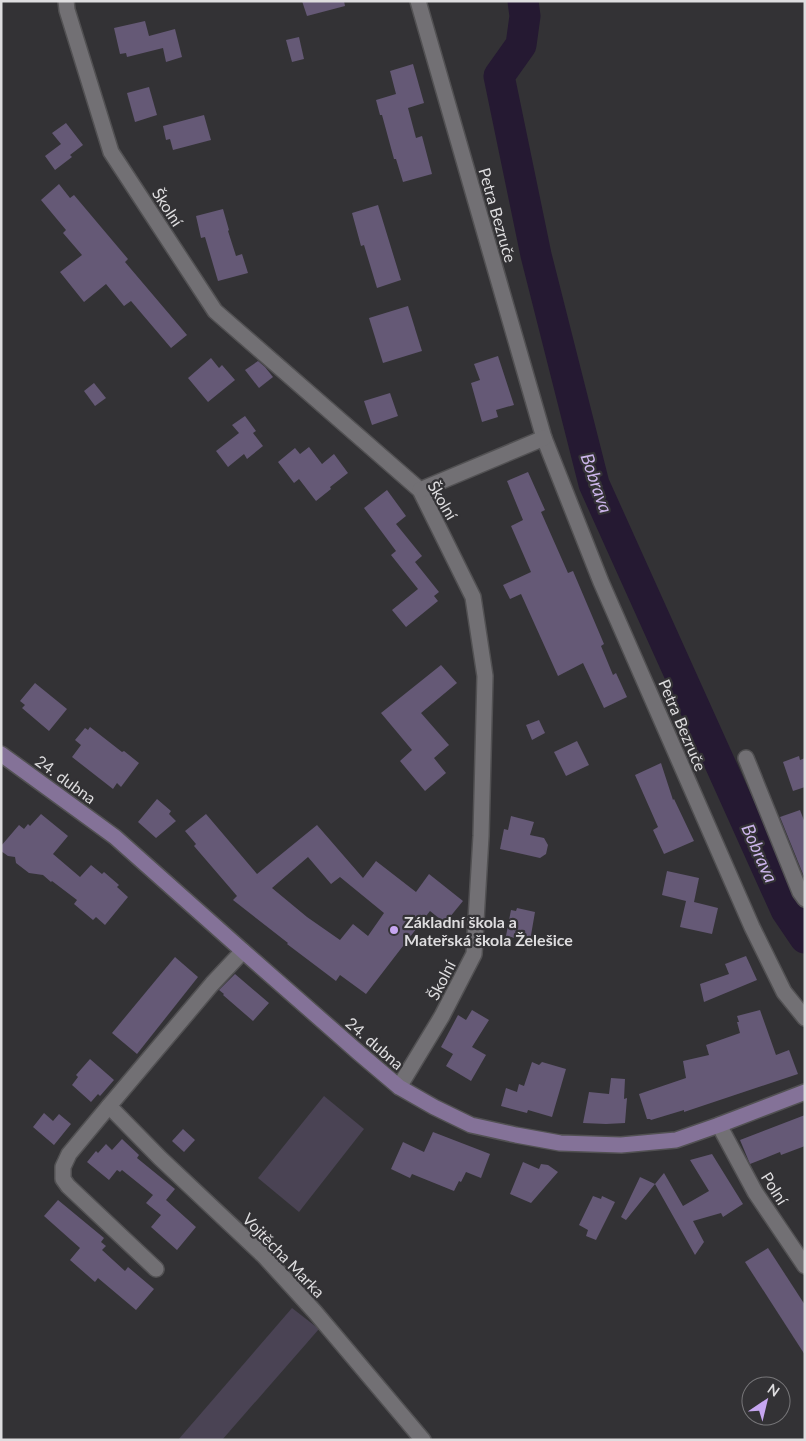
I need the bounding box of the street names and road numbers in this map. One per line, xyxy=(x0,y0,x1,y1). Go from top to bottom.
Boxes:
street label: Petra Bezruče xyxy=(475,165,521,265)
street label: Školní xyxy=(149,184,188,231)
street label: Školní xyxy=(424,477,462,524)
street label: Petra Bezruče xyxy=(655,676,711,774)
street label: 24. dubna xyxy=(32,751,100,807)
street label: Školní xyxy=(423,956,459,1003)
street label: 24. dubna xyxy=(342,1013,408,1073)
street label: Polní xyxy=(758,1168,793,1209)
street label: Vojtěcha Marka xyxy=(239,1209,329,1301)

